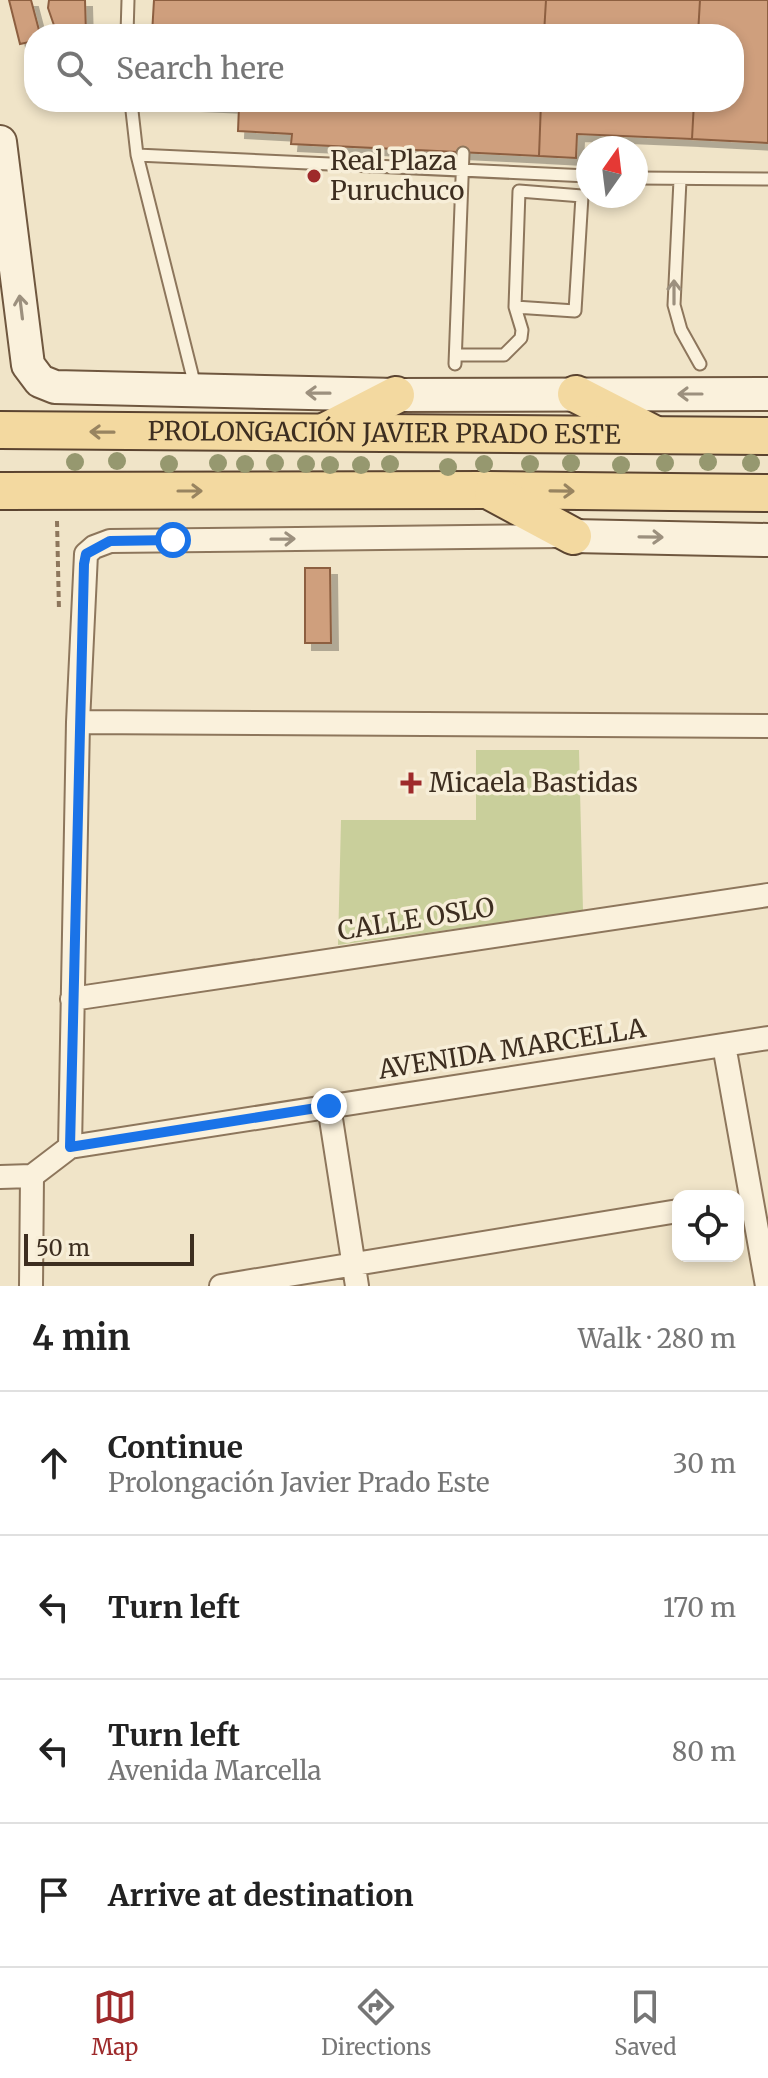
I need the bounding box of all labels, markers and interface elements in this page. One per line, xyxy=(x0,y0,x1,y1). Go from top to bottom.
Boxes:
search box xyxy=(24,24,744,112)
icon: search xyxy=(52,46,96,90)
text: Search here xyxy=(116,49,284,87)
north arrow xyxy=(576,136,648,208)
place label: Real Plaza Puruchuco xyxy=(330,144,464,207)
marker: Real Plaza Puruchuco xyxy=(305,167,323,185)
one-way arrow xyxy=(666,279,682,306)
one-way arrow xyxy=(13,295,28,320)
one-way arrow xyxy=(305,385,332,401)
one-way arrow xyxy=(677,386,704,402)
street label: PROLONGACIÓN JAVIER PRADO ESTE xyxy=(147,414,621,451)
one-way arrow xyxy=(89,424,116,439)
one-way arrow xyxy=(176,483,203,499)
one-way arrow xyxy=(548,483,575,499)
route start xyxy=(155,522,191,558)
one-way arrow xyxy=(637,530,664,545)
one-way arrow xyxy=(269,531,296,547)
place label: Micaela Bastidas xyxy=(429,766,638,799)
marker: Micaela Bastidas xyxy=(400,772,422,794)
street label: CALLE OSLO xyxy=(335,890,497,947)
street label: AVENIDA MARCELLA xyxy=(375,1011,649,1086)
route end xyxy=(311,1088,347,1124)
map controls xyxy=(672,1190,744,1262)
button: locate xyxy=(672,1190,744,1262)
scale bar xyxy=(24,1230,194,1266)
text: 50 m xyxy=(36,1234,90,1262)
text: 4 min xyxy=(32,1317,130,1359)
text: Walk · 280 m xyxy=(578,1322,736,1355)
text: Continue xyxy=(108,1428,243,1466)
icon: ahead xyxy=(32,1441,76,1485)
text: 30 m xyxy=(673,1447,736,1480)
text: Prolongación Javier Prado Este xyxy=(108,1466,490,1499)
icon: left xyxy=(32,1585,76,1629)
text: Turn left xyxy=(108,1588,240,1626)
text: 170 m xyxy=(663,1591,736,1624)
text: Turn left xyxy=(108,1716,240,1754)
icon: left xyxy=(32,1729,76,1773)
text: 80 m xyxy=(672,1735,736,1768)
text: Avenida Marcella xyxy=(108,1754,321,1787)
icon: arrive xyxy=(32,1873,76,1917)
text: Arrive at destination xyxy=(108,1876,414,1914)
tab: Map xyxy=(91,1985,138,2061)
tab: Directions xyxy=(321,1985,431,2061)
tab: Saved xyxy=(614,1985,677,2061)

